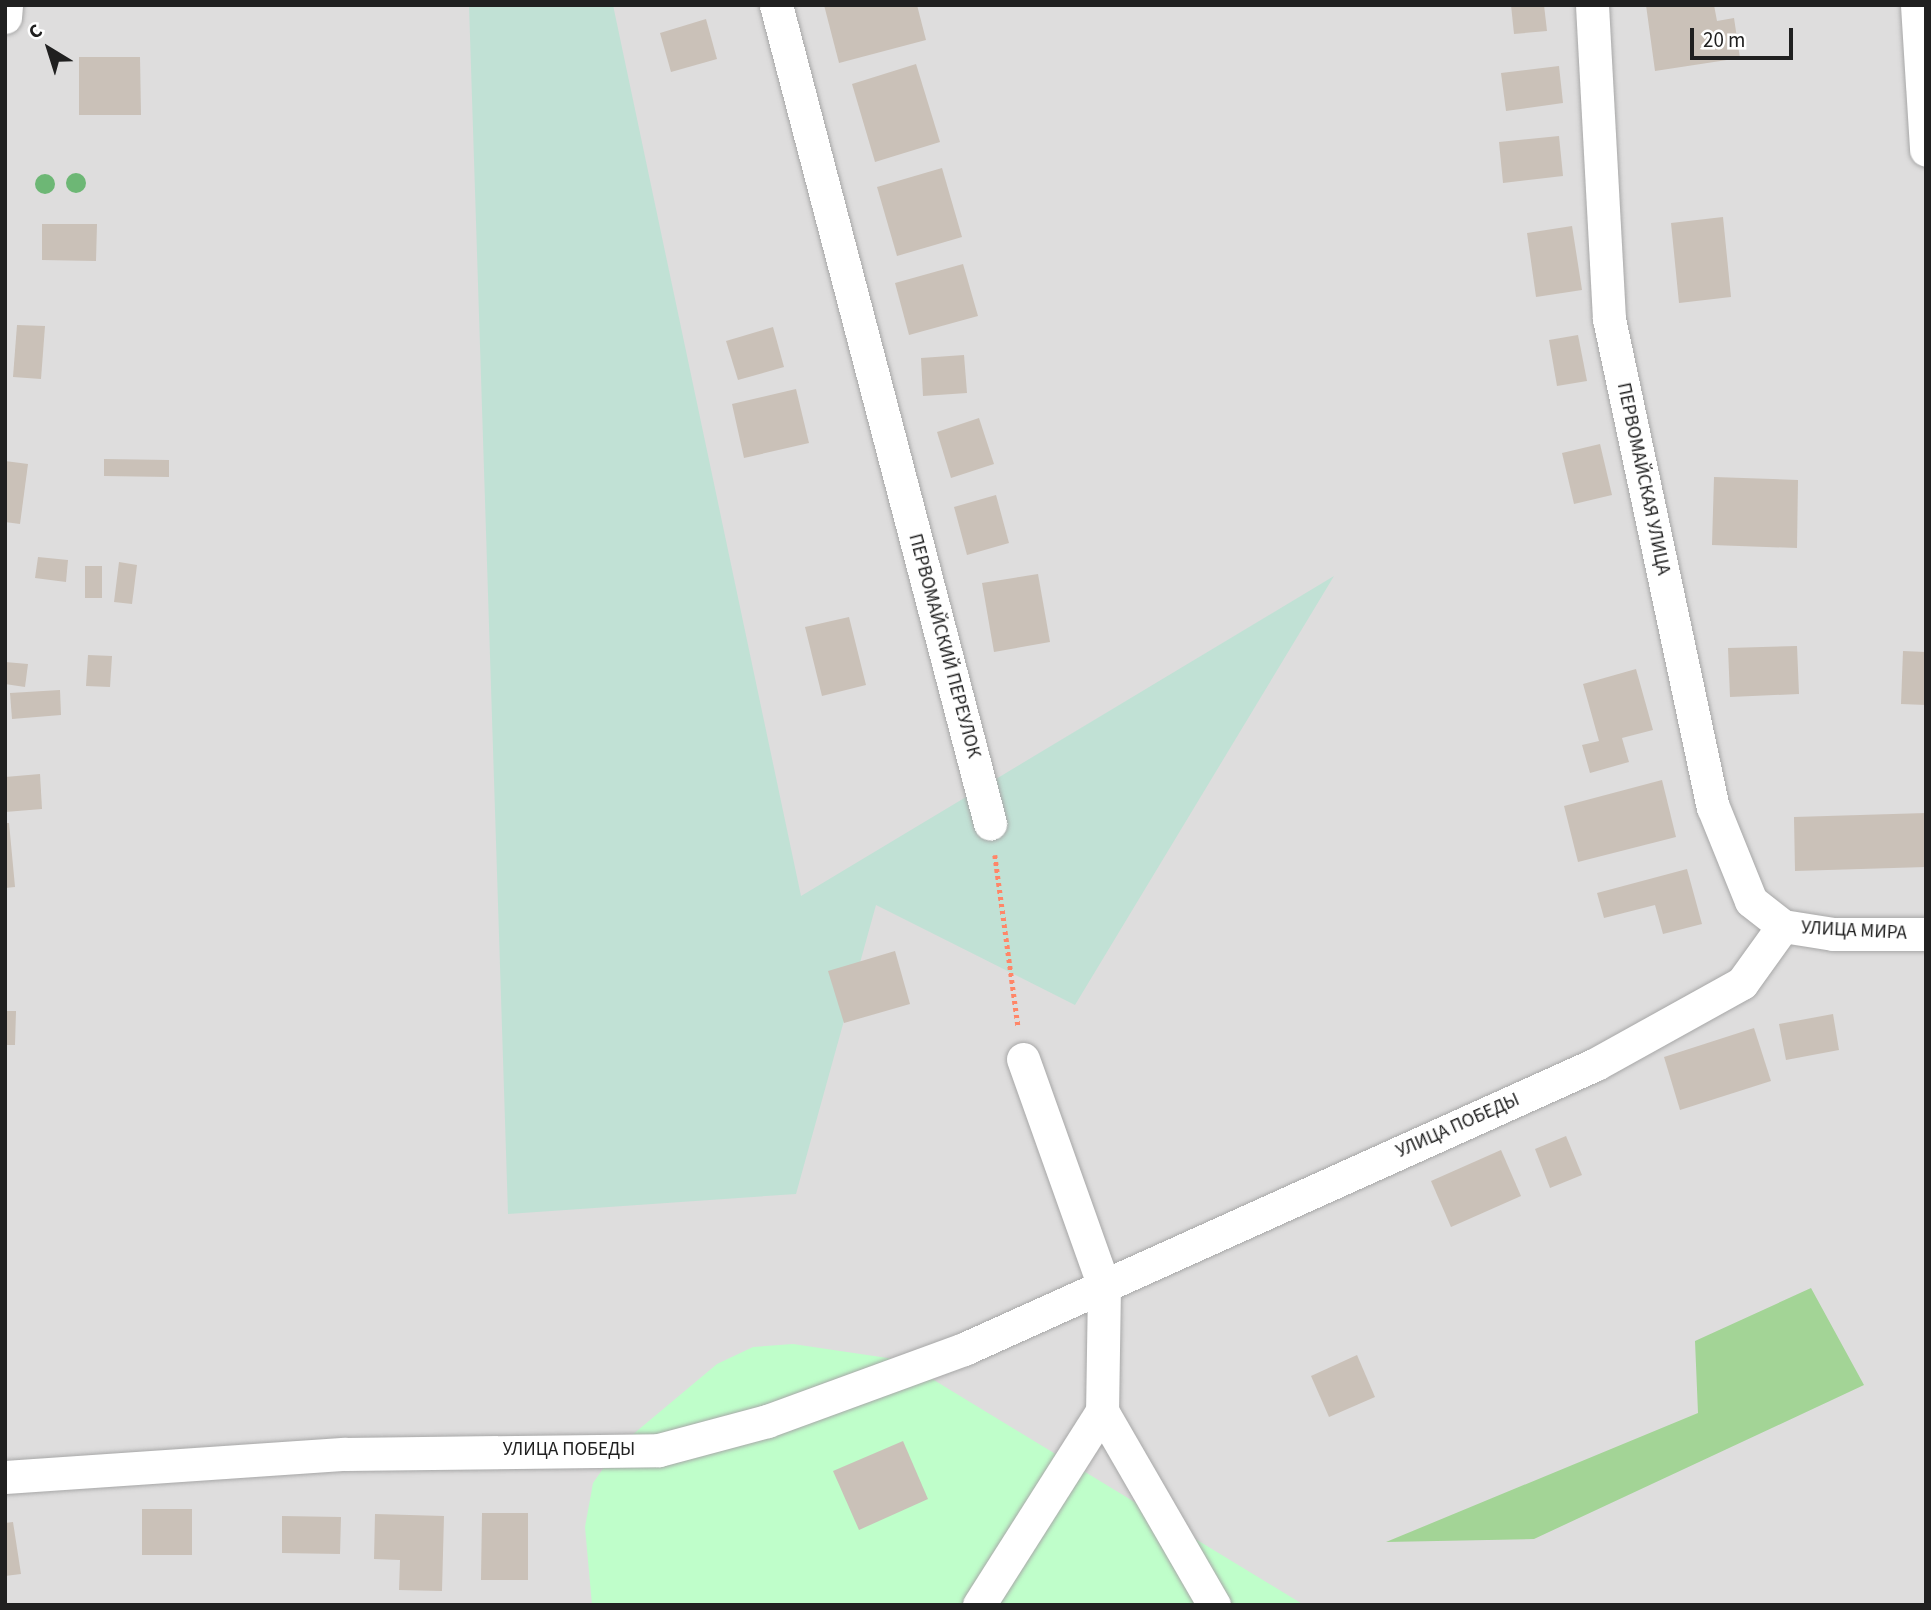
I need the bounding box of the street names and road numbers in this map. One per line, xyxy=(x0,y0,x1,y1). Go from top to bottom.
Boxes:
street label: ПЕРВОМАЙСКАЯ УЛИЦА xyxy=(1611,381,1675,577)
street label: ПЕРВОМАЙСКИЙ ПЕРЕУЛОК xyxy=(903,531,985,761)
street label: УЛИЦА МИРА xyxy=(1801,917,1907,945)
street label: УЛИЦА ПОБЕДЫ xyxy=(1393,1089,1523,1163)
street label: УЛИЦА ПОБЕДЫ xyxy=(503,1439,635,1461)

